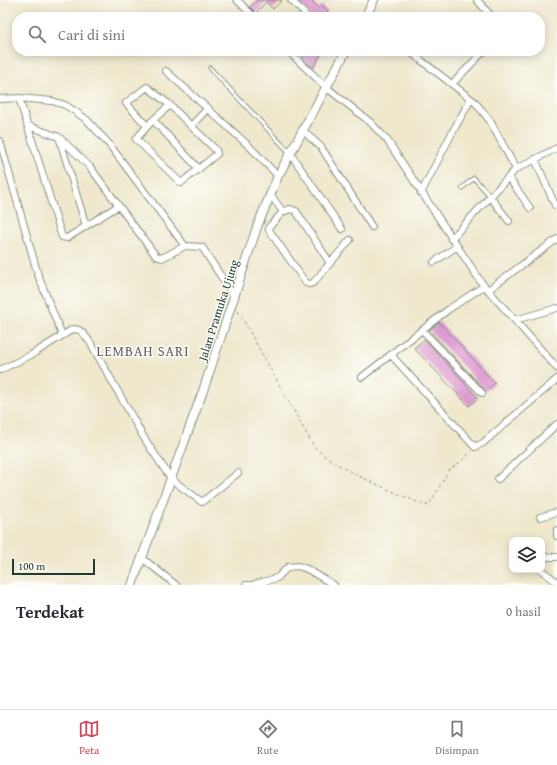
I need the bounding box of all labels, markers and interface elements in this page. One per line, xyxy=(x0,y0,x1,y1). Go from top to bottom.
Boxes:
search box xyxy=(12,12,545,56)
icon: search xyxy=(26,23,48,45)
text: Cari di sini xyxy=(58,24,125,45)
street label: Jalan Pramuka Ujung xyxy=(193,257,242,365)
district label: LEMBAH SARI xyxy=(97,341,189,361)
map controls xyxy=(509,537,545,573)
button: layers xyxy=(509,537,545,573)
scale bar xyxy=(12,557,95,576)
text: 100 m xyxy=(18,558,45,574)
text: Terdekat xyxy=(16,599,84,624)
text: 0 hasil xyxy=(506,602,541,621)
tab: Peta xyxy=(78,718,100,758)
tab: Rute xyxy=(257,718,279,758)
tab: Disimpan xyxy=(435,718,479,758)

